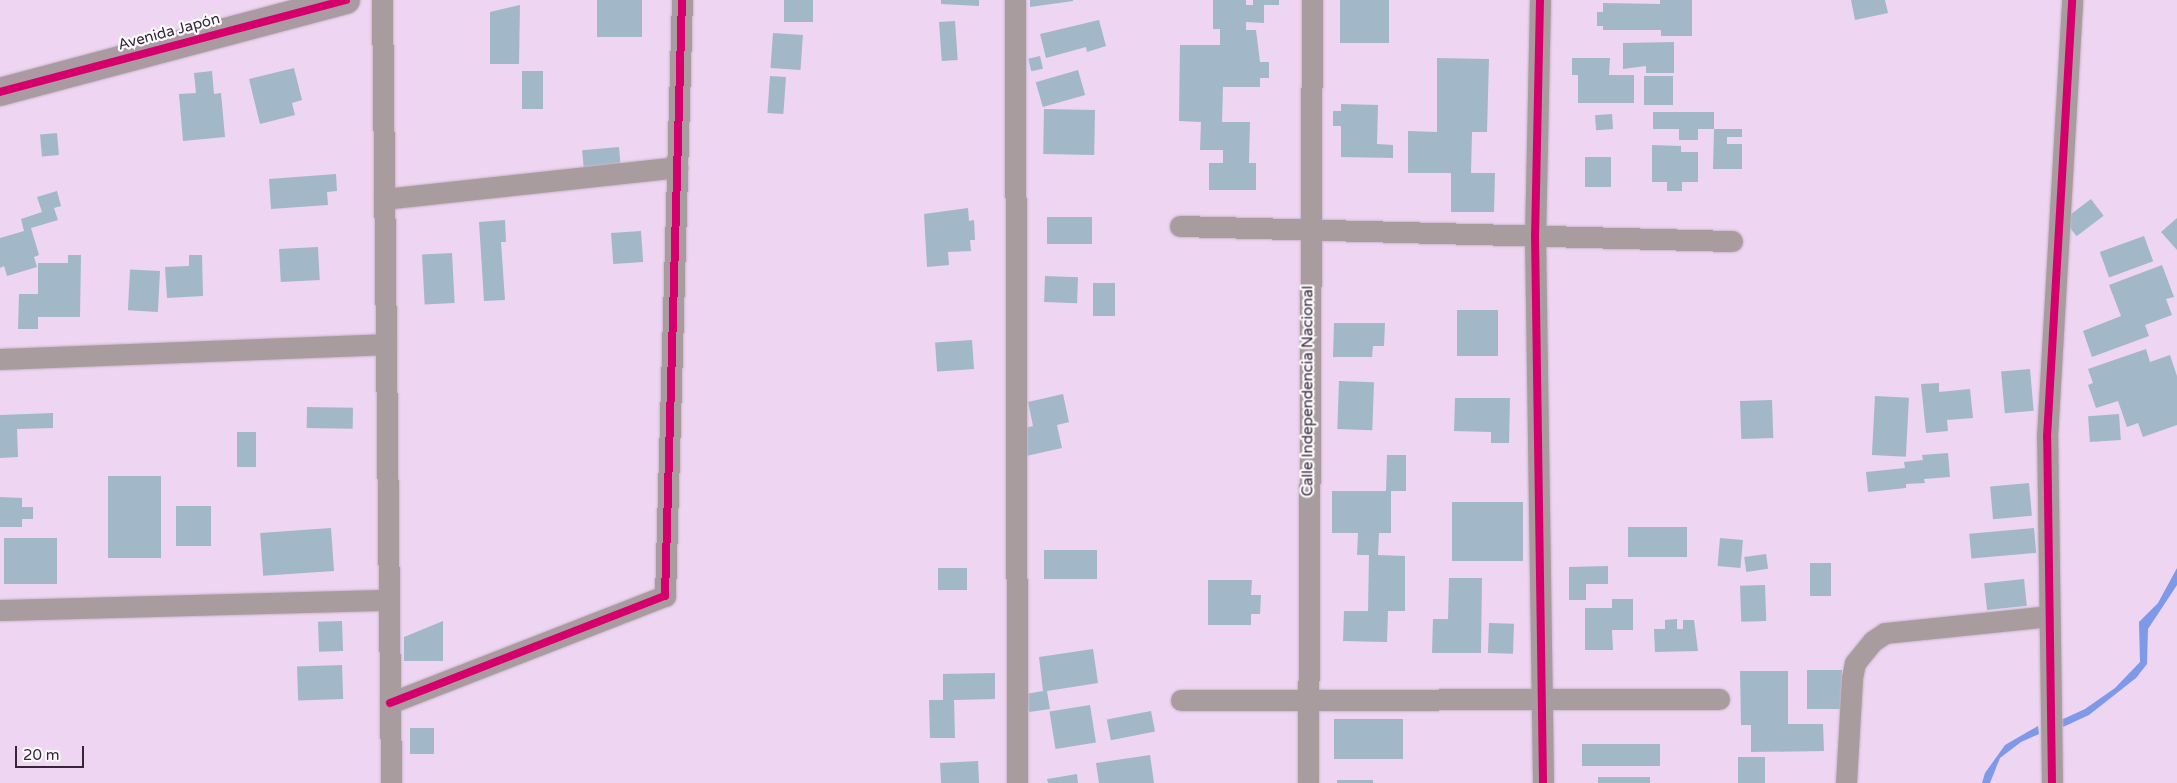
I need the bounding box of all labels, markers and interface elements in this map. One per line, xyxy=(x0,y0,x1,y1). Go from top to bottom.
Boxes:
street label: Avenida Japón xyxy=(116,10,222,54)
street label: Calle Independencia Nacional xyxy=(1299,286,1317,496)
scale bar xyxy=(18,736,86,768)
text: 20 m xyxy=(23,746,60,764)

